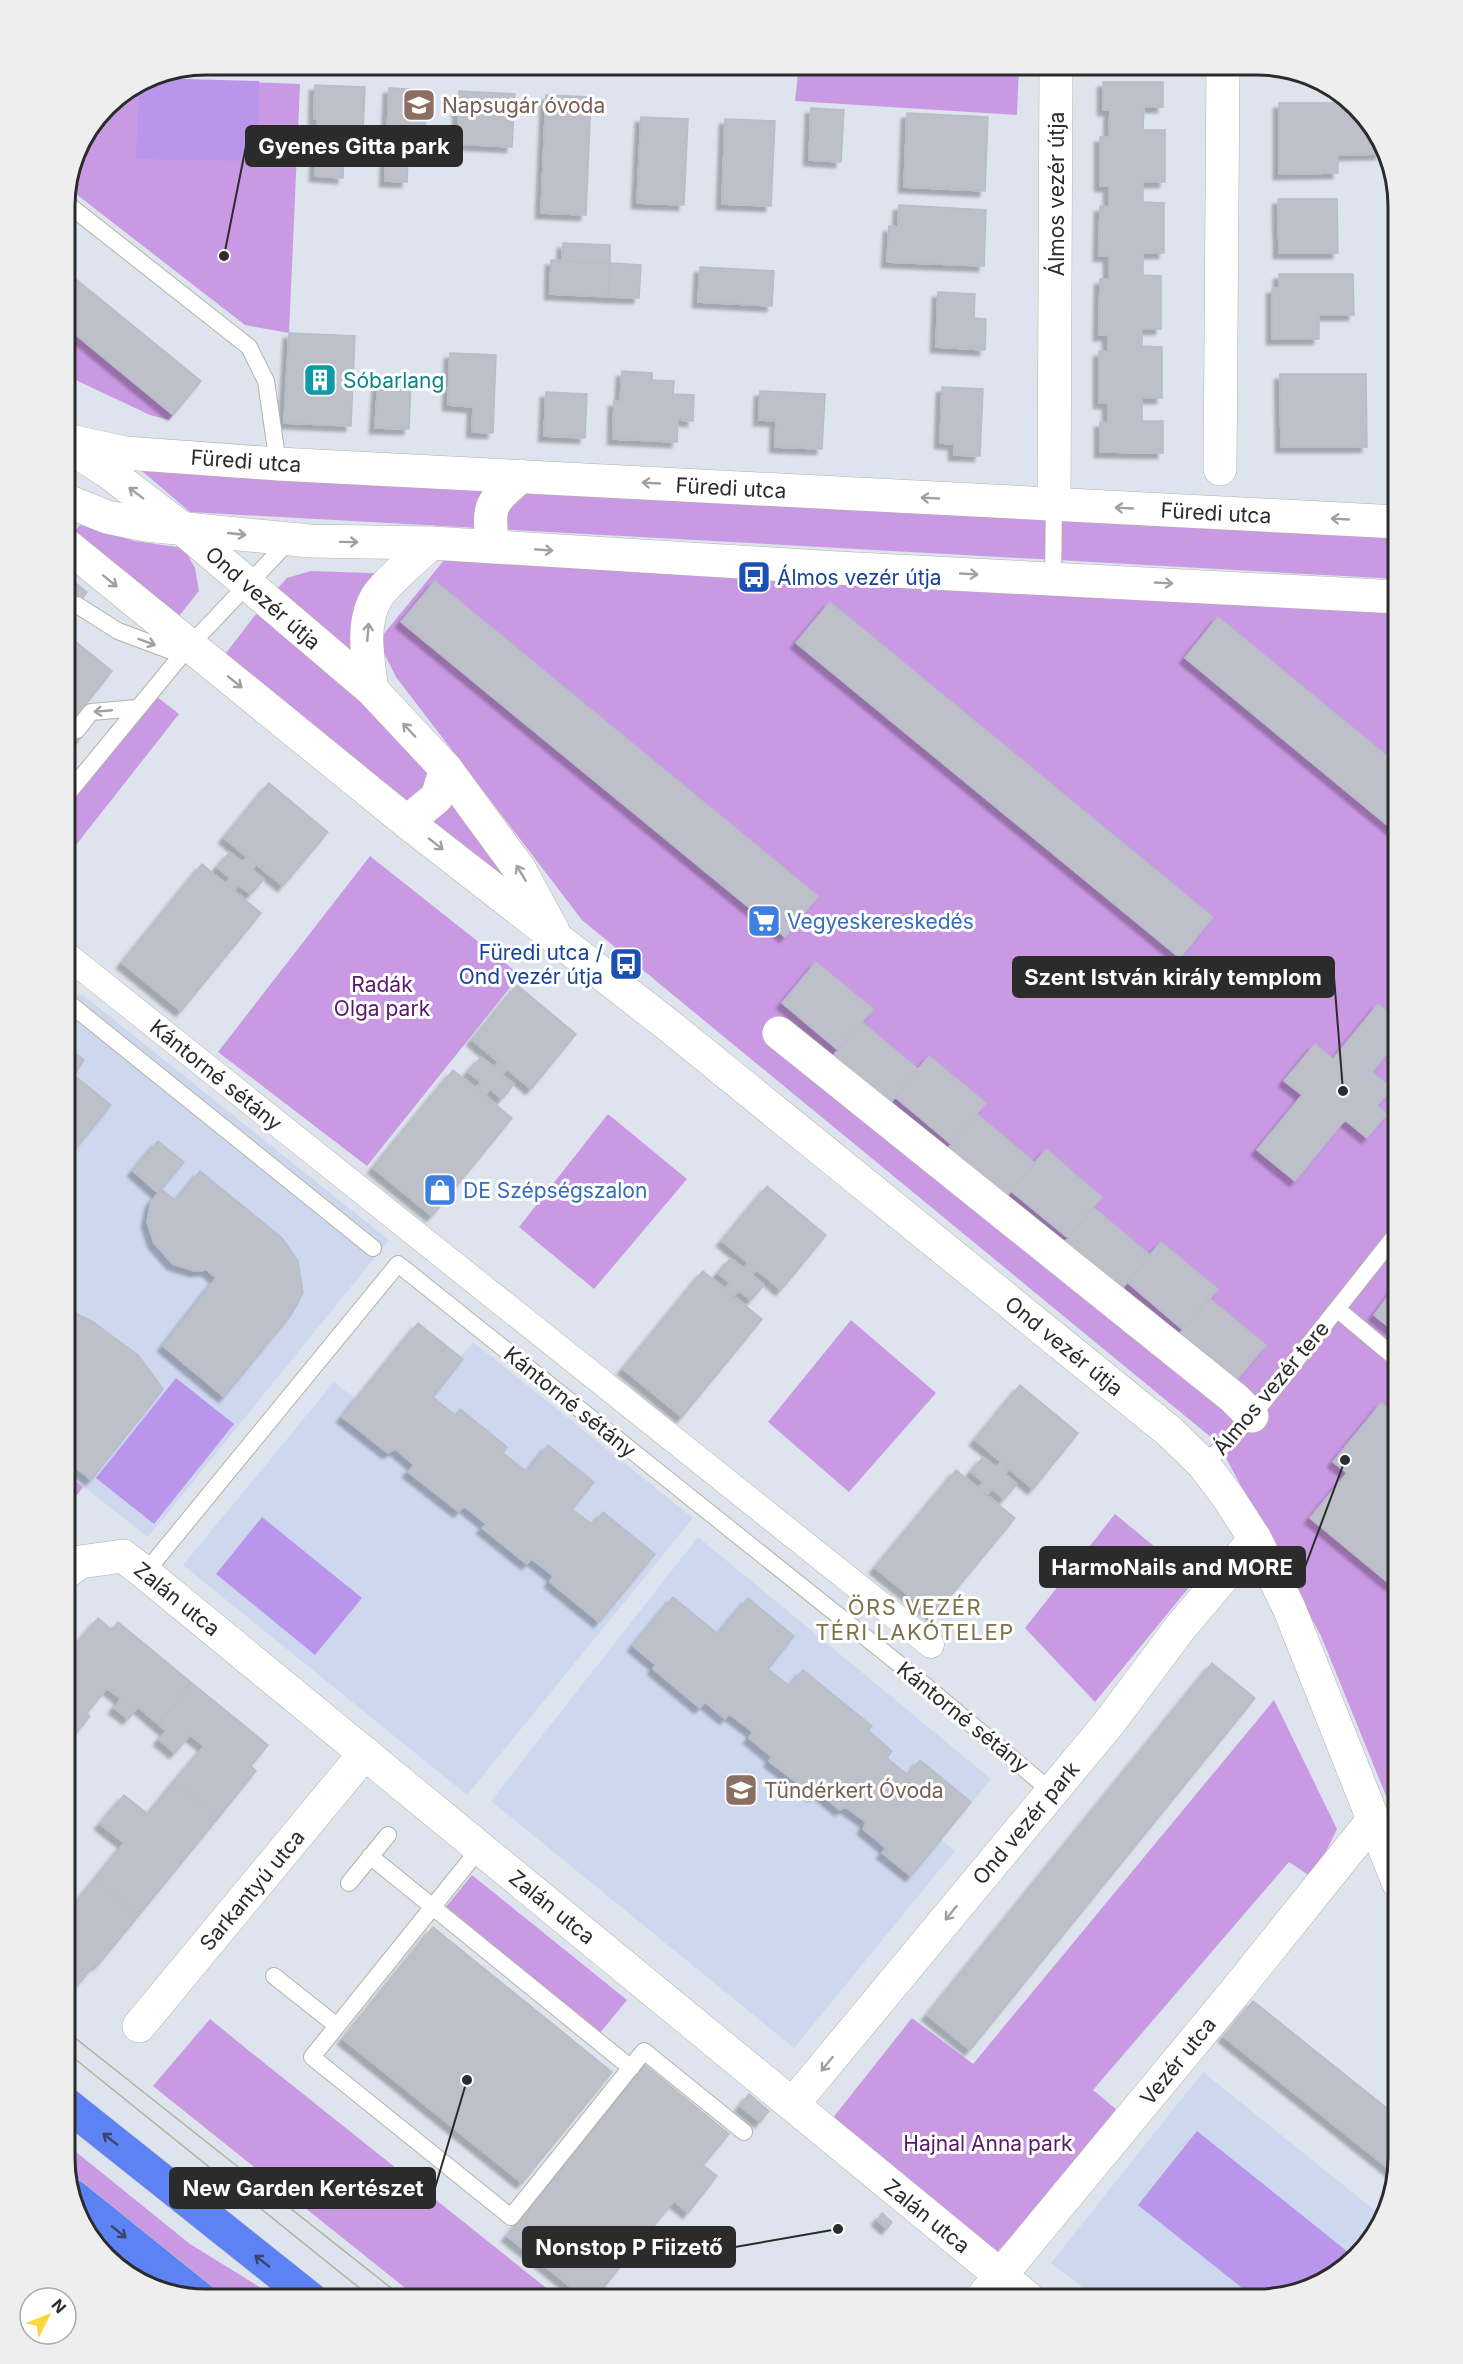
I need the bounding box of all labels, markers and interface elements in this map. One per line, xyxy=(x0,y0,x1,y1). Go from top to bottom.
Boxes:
school or university icon: Napsugár óvoda xyxy=(401,87,437,123)
place label: Napsugár óvoda xyxy=(442,93,605,118)
street label: Álmos vezér útja xyxy=(1043,112,1069,276)
callout: Gyenes Gitta park xyxy=(246,126,462,166)
text: Gyenes Gitta park xyxy=(258,133,450,159)
building icon: Sóbarlang xyxy=(302,362,338,398)
place label: Sóbarlang xyxy=(343,368,444,393)
street label: Füredi utca xyxy=(190,445,302,477)
street label: Füredi utca xyxy=(675,473,787,503)
one-way arrow xyxy=(642,478,661,489)
one-way arrow xyxy=(129,487,145,500)
one-way arrow xyxy=(920,493,940,504)
street label: Füredi utca xyxy=(1160,498,1272,528)
one-way arrow xyxy=(1115,502,1135,513)
one-way arrow xyxy=(1331,514,1351,525)
one-way arrow xyxy=(226,529,246,540)
one-way arrow xyxy=(338,536,358,548)
street label: Ond vezér útja xyxy=(200,541,326,655)
one-way arrow xyxy=(533,544,553,555)
bus stop icon: Álmos vezér útja xyxy=(736,559,772,595)
place label: Álmos vezér útja xyxy=(777,564,942,590)
one-way arrow xyxy=(958,569,978,580)
one-way arrow xyxy=(102,574,118,587)
one-way arrow xyxy=(1153,578,1173,589)
one-way arrow xyxy=(363,623,374,643)
one-way arrow xyxy=(137,637,156,648)
one-way arrow xyxy=(227,675,242,689)
one-way arrow xyxy=(93,706,113,717)
one-way arrow xyxy=(402,723,416,738)
one-way arrow xyxy=(427,838,443,851)
one-way arrow xyxy=(515,865,527,882)
supermarket icon: Vegyeskereskedés xyxy=(746,903,782,939)
place label: Vegyeskereskedés xyxy=(787,909,974,934)
place label: Füredi utca / Ond vezér útja xyxy=(459,940,603,989)
bus stop icon: Füredi utca / Ond vezér útja xyxy=(608,946,644,982)
callout: Szent István király templom xyxy=(1013,957,1334,997)
text: Szent István király templom xyxy=(1024,964,1322,990)
park label: Radák Olga park xyxy=(334,972,431,1021)
street label: Kántorné sétány xyxy=(145,1014,287,1136)
shop icon: DE Szépségszalon xyxy=(422,1172,458,1208)
place label: DE Szépségszalon xyxy=(463,1178,647,1203)
street label: Ond vezér útja xyxy=(1000,1291,1128,1401)
street label: Álmos vezér tere xyxy=(1207,1315,1334,1460)
street label: Kántorné sétány xyxy=(499,1341,641,1463)
callout: HarmoNails and MORE xyxy=(1040,1547,1305,1587)
text: HarmoNails and MORE xyxy=(1051,1554,1293,1580)
street label: Zalán utca xyxy=(129,1557,225,1641)
district label: ÖRS VEZÉR TÉRI LAKÓTELEP xyxy=(815,1594,1015,1645)
street label: Kántorné sétány xyxy=(892,1656,1034,1778)
street label: Ond vezér park xyxy=(967,1756,1085,1889)
school or university icon: Tündérkert Óvoda xyxy=(723,1772,759,1808)
place label: Tündérkert Óvoda xyxy=(764,1777,944,1803)
street label: Sarkantyú utca xyxy=(194,1825,310,1955)
street label: Zalán utca xyxy=(504,1865,600,1949)
one-way arrow xyxy=(944,1905,958,1920)
street label: Vezér utca xyxy=(1135,2012,1221,2110)
one-way arrow xyxy=(820,2056,834,2071)
park label: Hajnal Anna park xyxy=(903,2131,1073,2156)
one-way arrow xyxy=(102,2133,118,2146)
callout: New Garden Kertészet xyxy=(170,2168,435,2208)
street label: Zalán utca xyxy=(879,2174,975,2258)
text: New Garden Kertészet xyxy=(182,2175,424,2201)
one-way arrow xyxy=(111,2226,127,2239)
callout: Nonstop P Fiizető xyxy=(523,2227,735,2267)
text: Nonstop P Fiizető xyxy=(535,2234,723,2260)
one-way arrow xyxy=(255,2254,271,2267)
north arrow xyxy=(18,2286,78,2346)
text: N xyxy=(48,2295,71,2317)

